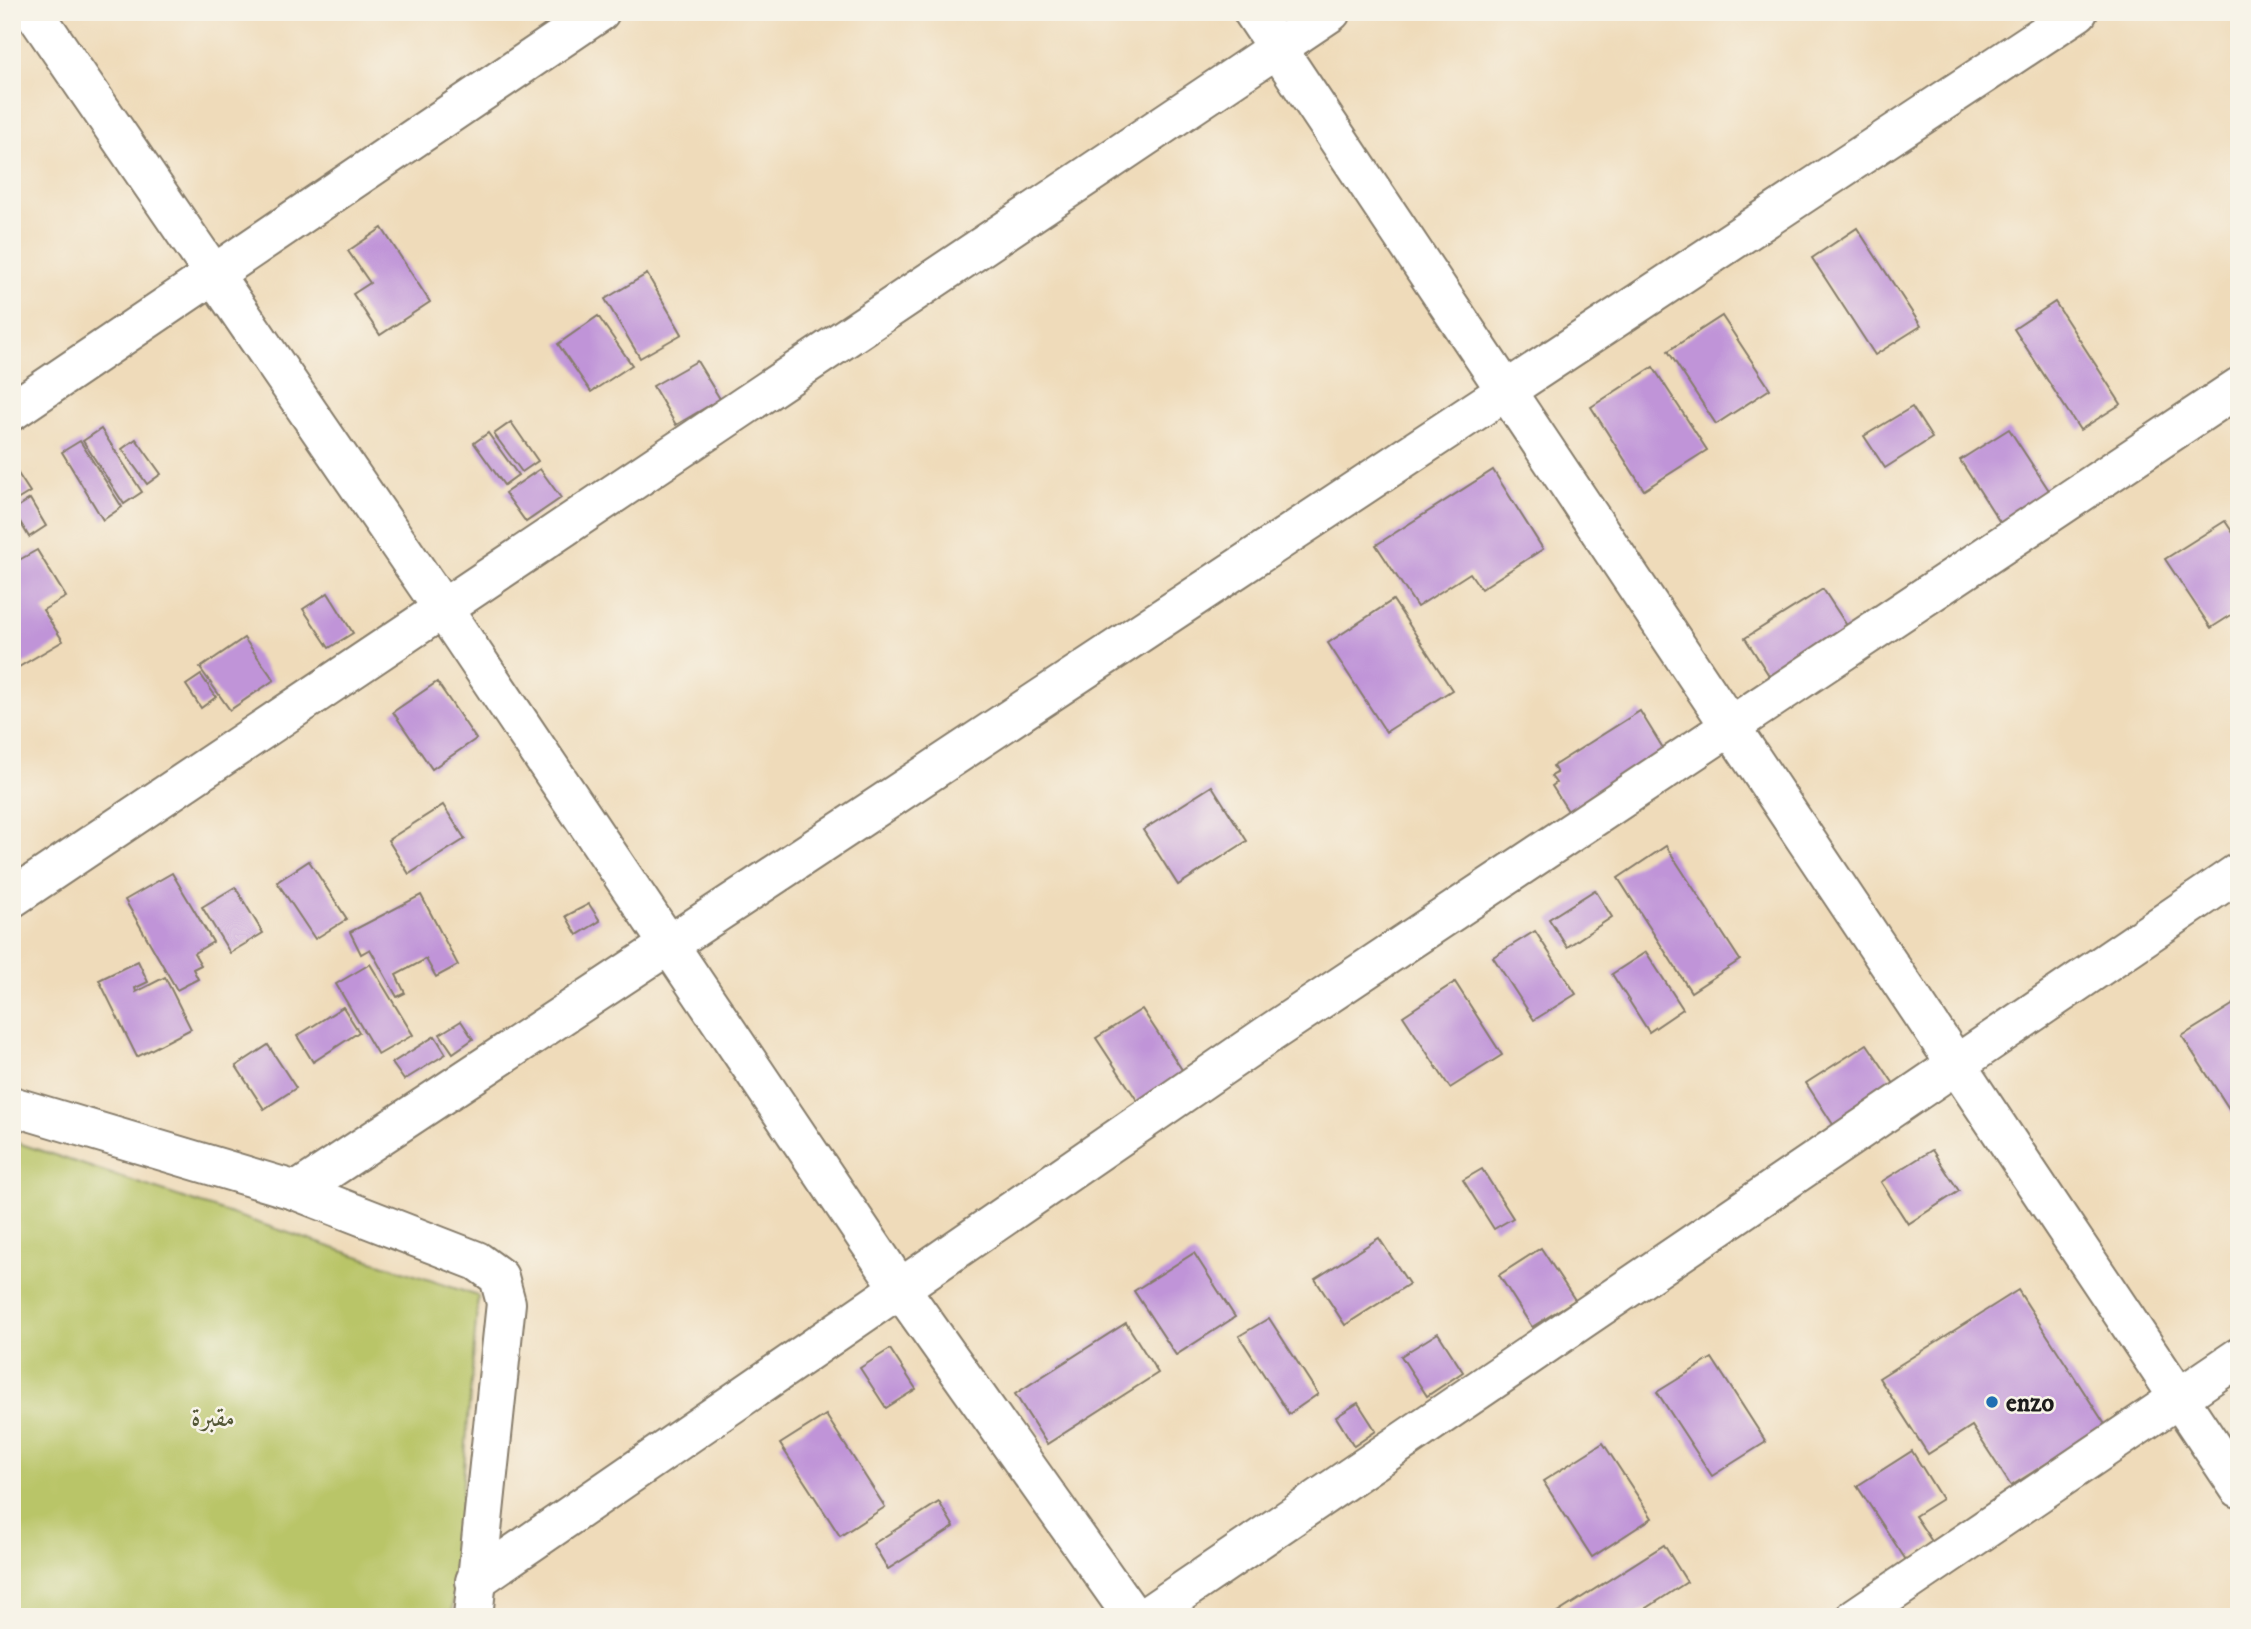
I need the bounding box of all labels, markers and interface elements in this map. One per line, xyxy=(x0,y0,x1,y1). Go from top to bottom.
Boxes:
place label: enzo xyxy=(2006,1387,2055,1420)
marker: enzo xyxy=(1984,1394,2000,1410)
park label: مقبرة xyxy=(191,1402,235,1435)

